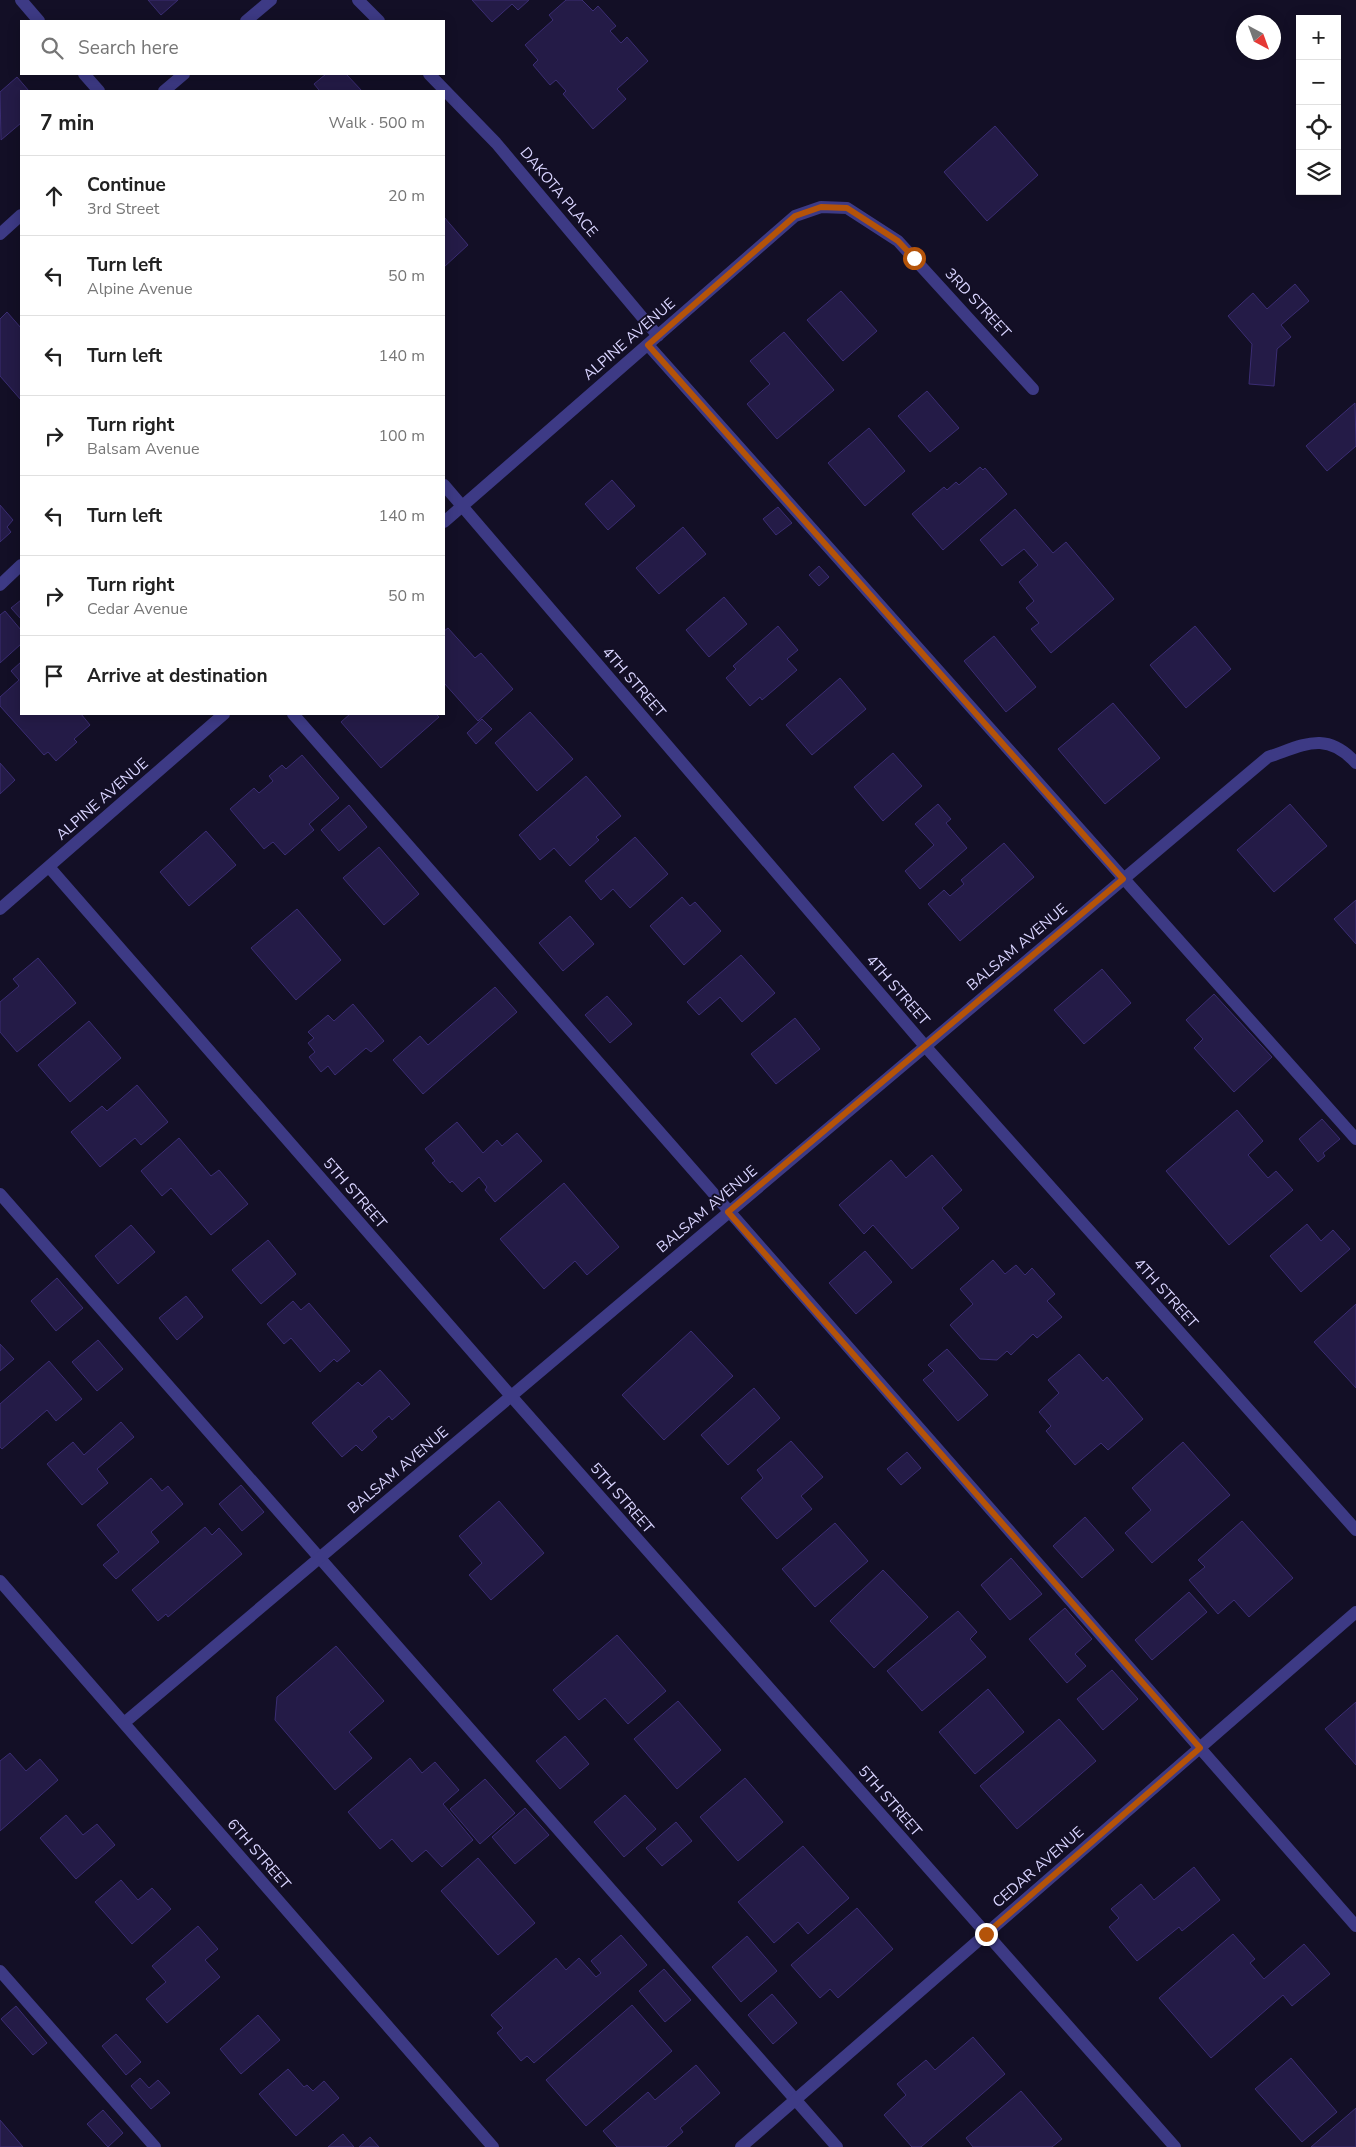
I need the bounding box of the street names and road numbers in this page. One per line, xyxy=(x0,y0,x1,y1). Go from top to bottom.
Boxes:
street label: DAKOTA PLACE xyxy=(516,143,602,241)
street label: 3RD STREET xyxy=(941,264,1015,342)
street label: ALPINE AVENUE xyxy=(579,293,679,385)
street label: 4TH STREET xyxy=(598,642,670,722)
street label: ALPINE AVENUE xyxy=(52,753,152,845)
street label: BALSAM AVENUE xyxy=(962,899,1072,995)
street label: 4TH STREET xyxy=(862,950,934,1030)
street label: 5TH STREET xyxy=(319,1153,391,1233)
street label: BALSAM AVENUE xyxy=(652,1161,762,1257)
street label: 4TH STREET xyxy=(1129,1254,1203,1332)
street label: BALSAM AVENUE xyxy=(343,1422,453,1518)
street label: 5TH STREET xyxy=(586,1458,658,1538)
street label: 5TH STREET xyxy=(854,1761,926,1841)
street label: 6TH STREET xyxy=(223,1814,295,1894)
street label: CEDAR AVENUE xyxy=(988,1822,1088,1912)

